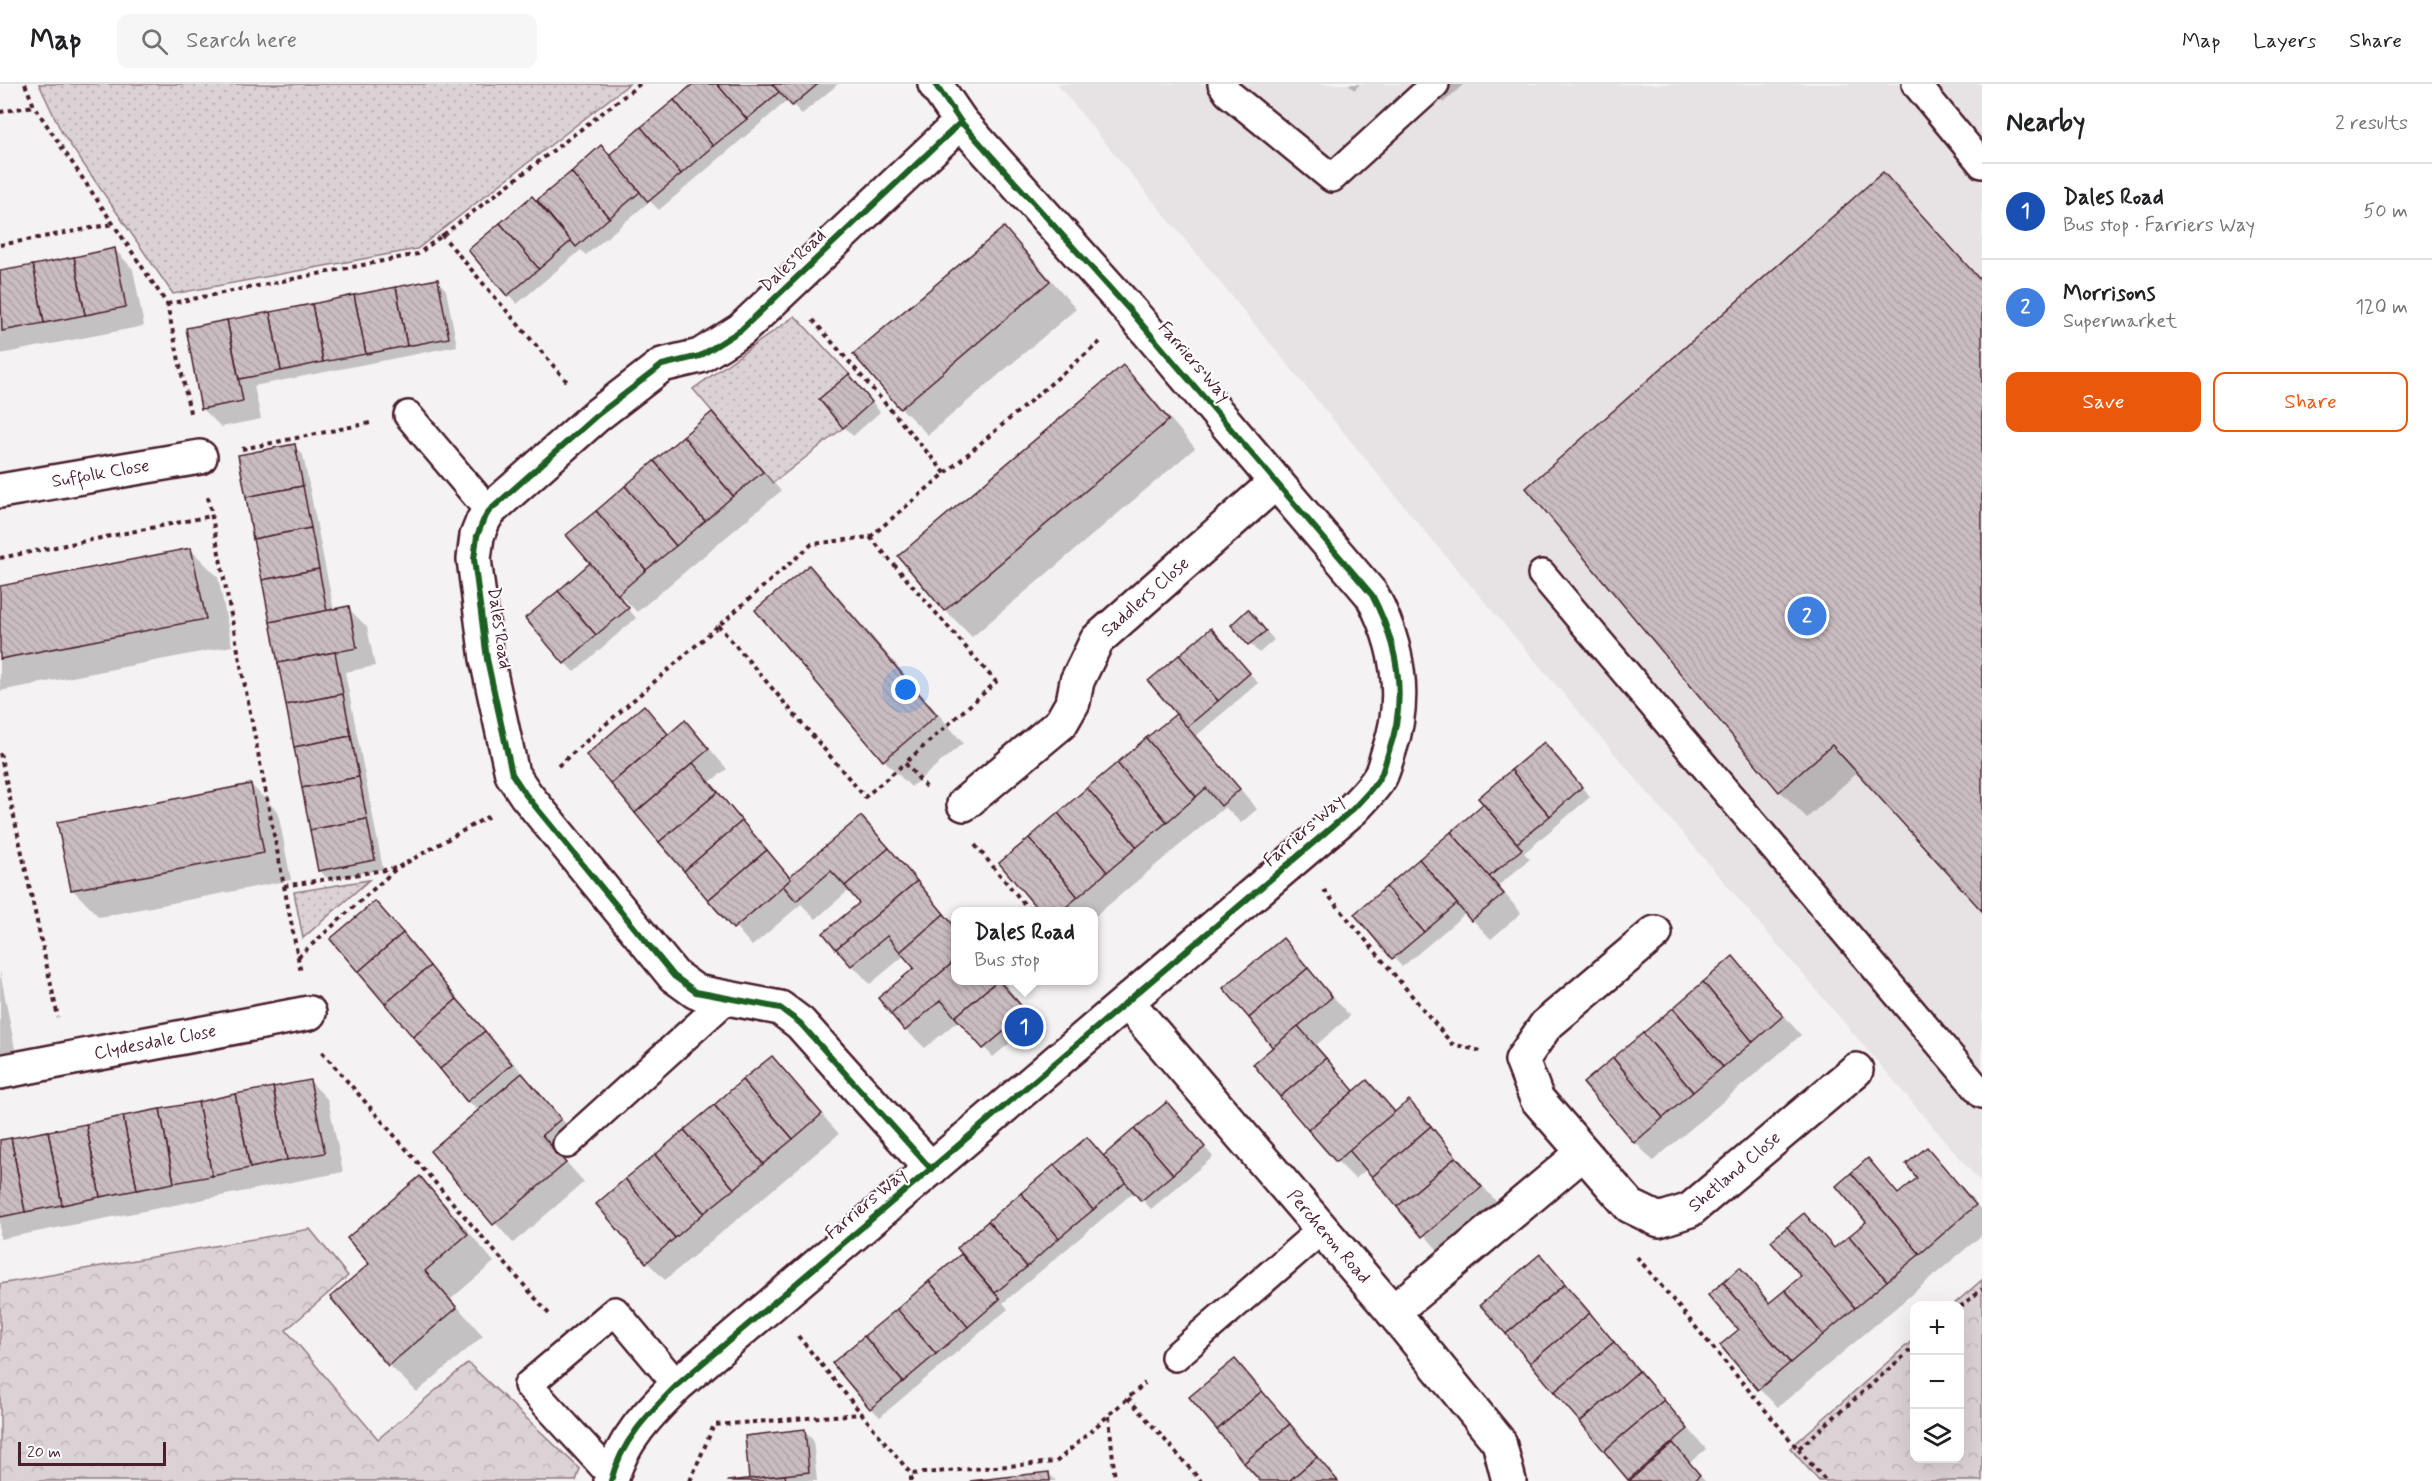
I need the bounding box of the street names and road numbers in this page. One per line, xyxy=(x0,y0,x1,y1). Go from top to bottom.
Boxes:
street label: Dales Road xyxy=(755,224,831,298)
street label: Farriers Way xyxy=(1152,317,1236,407)
street label: Suffolk Close xyxy=(50,454,151,494)
street label: Saddlers Close xyxy=(1096,552,1195,643)
street label: Dales Road xyxy=(481,586,517,670)
street label: Farriers Way xyxy=(1259,789,1349,873)
street label: Clydesdale Close xyxy=(92,1019,218,1066)
street label: Shetland Close xyxy=(1684,1126,1786,1218)
street label: Farriers Way xyxy=(820,1163,912,1245)
street label: Percheron Road xyxy=(1281,1185,1376,1289)

